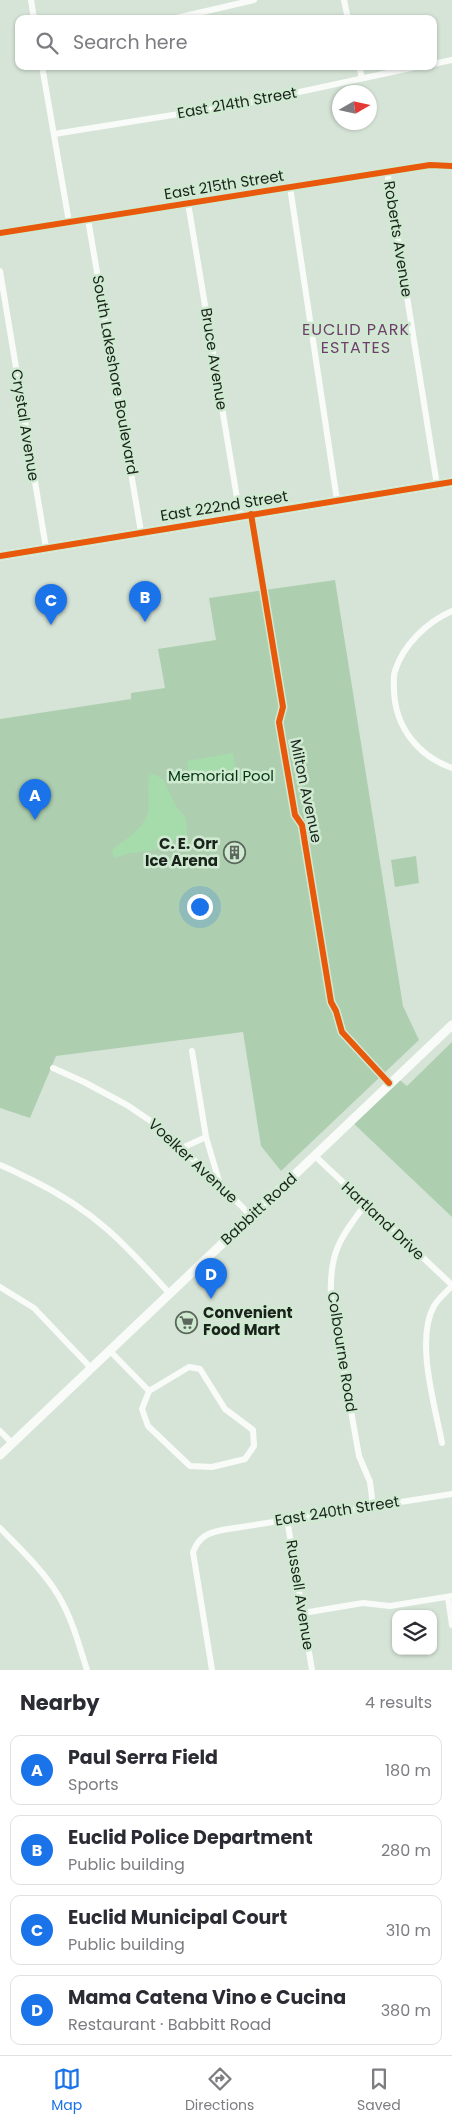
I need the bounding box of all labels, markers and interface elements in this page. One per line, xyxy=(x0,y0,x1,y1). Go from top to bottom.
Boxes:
search box xyxy=(15,15,437,70)
icon: search xyxy=(33,29,61,57)
text: Search here xyxy=(73,29,187,56)
street label: East 214th Street xyxy=(176,82,298,123)
north arrow xyxy=(332,85,377,130)
street label: East 215th Street xyxy=(163,165,285,204)
street label: Roberts Avenue xyxy=(379,179,418,299)
street label: South Lakeshore Boulevard xyxy=(88,273,143,476)
street label: Bruce Avenue xyxy=(196,306,233,411)
district label: EUCLID PARK ESTATES xyxy=(302,318,410,359)
street label: Crystal Avenue xyxy=(6,367,45,482)
street label: East 222nd Street xyxy=(159,485,289,526)
pin: B xyxy=(129,581,161,622)
pin: C xyxy=(35,584,67,625)
street label: Milton Avenue xyxy=(285,737,328,845)
park label: Memorial Pool xyxy=(168,765,274,786)
pin: A xyxy=(19,779,51,820)
place label: C. E. Orr Ice Arena xyxy=(145,833,219,871)
building icon: C. E. Orr Ice Arena xyxy=(222,841,246,865)
your location xyxy=(187,894,213,920)
street label: Voelker Avenue xyxy=(144,1114,243,1208)
street label: Babbitt Road xyxy=(216,1168,301,1249)
street label: Hartland Drive xyxy=(337,1177,430,1265)
pin: D xyxy=(195,1258,227,1299)
street label: Colbourne Road xyxy=(323,1290,362,1414)
place label: Convenient Food Mart xyxy=(203,1302,293,1340)
supermarket icon: Convenient Food Mart xyxy=(175,1310,199,1334)
street label: East 240th Street xyxy=(273,1490,401,1531)
street label: Russell Avenue xyxy=(281,1538,320,1652)
map controls xyxy=(392,1610,437,1655)
button: layers xyxy=(392,1610,437,1655)
text: Nearby xyxy=(20,1688,100,1717)
text: 4 results xyxy=(365,1691,432,1714)
text: Paul Serra Field xyxy=(68,1744,218,1771)
text: A xyxy=(31,1759,43,1782)
text: 180 m xyxy=(385,1759,431,1782)
text: Sports xyxy=(68,1773,119,1796)
text: Euclid Police Department xyxy=(68,1824,313,1851)
text: B xyxy=(32,1839,42,1862)
text: 280 m xyxy=(381,1839,431,1862)
text: Public building xyxy=(68,1853,185,1876)
text: Euclid Municipal Court xyxy=(68,1904,287,1931)
text: C xyxy=(31,1919,43,1942)
text: 310 m xyxy=(386,1919,431,1942)
text: Public building xyxy=(68,1933,185,1956)
text: Mama Catena Vino e Cucina xyxy=(68,1984,346,2011)
text: D xyxy=(31,1999,43,2022)
text: 380 m xyxy=(381,1999,431,2022)
text: Restaurant · Babbitt Road xyxy=(68,2013,271,2036)
tab: Map xyxy=(51,2065,82,2116)
tab: Directions xyxy=(185,2065,254,2116)
tab: Saved xyxy=(357,2065,401,2116)

